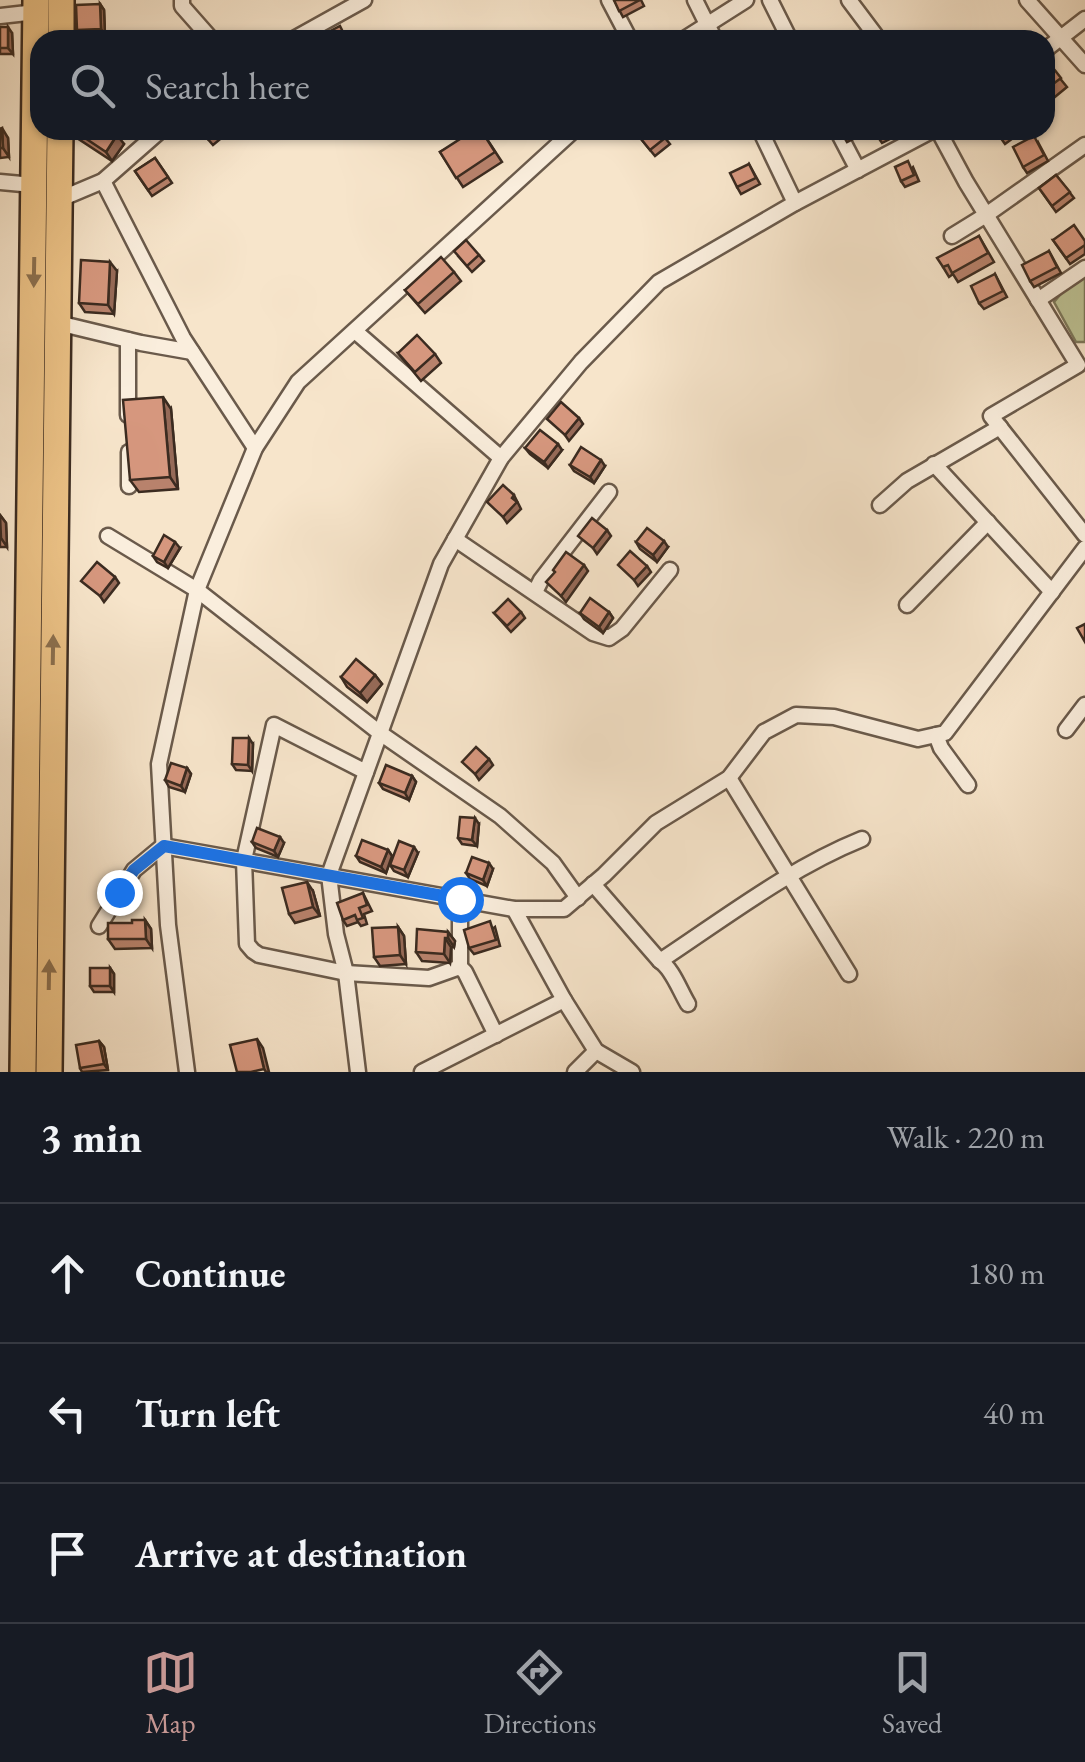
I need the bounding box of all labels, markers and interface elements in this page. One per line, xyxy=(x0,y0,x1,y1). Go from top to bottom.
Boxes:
search box xyxy=(30,30,1055,140)
icon: search xyxy=(65,58,120,113)
text: Search here xyxy=(145,61,310,110)
one-way arrow xyxy=(25,257,41,289)
one-way arrow xyxy=(45,633,61,665)
route end xyxy=(97,870,143,916)
route start xyxy=(438,877,484,923)
one-way arrow xyxy=(42,958,58,990)
text: 3 min xyxy=(40,1110,142,1165)
text: Walk · 220 m xyxy=(887,1116,1045,1158)
icon: ahead xyxy=(40,1246,95,1301)
text: Continue xyxy=(135,1249,286,1298)
text: 180 m xyxy=(968,1252,1045,1294)
icon: left xyxy=(40,1386,95,1441)
text: Turn left xyxy=(135,1389,280,1438)
text: 40 m xyxy=(983,1392,1045,1434)
icon: arrive xyxy=(40,1526,95,1581)
text: Arrive at destination xyxy=(135,1529,467,1578)
tab: Map xyxy=(143,1645,198,1741)
tab: Directions xyxy=(484,1645,596,1741)
tab: Saved xyxy=(882,1645,942,1741)

